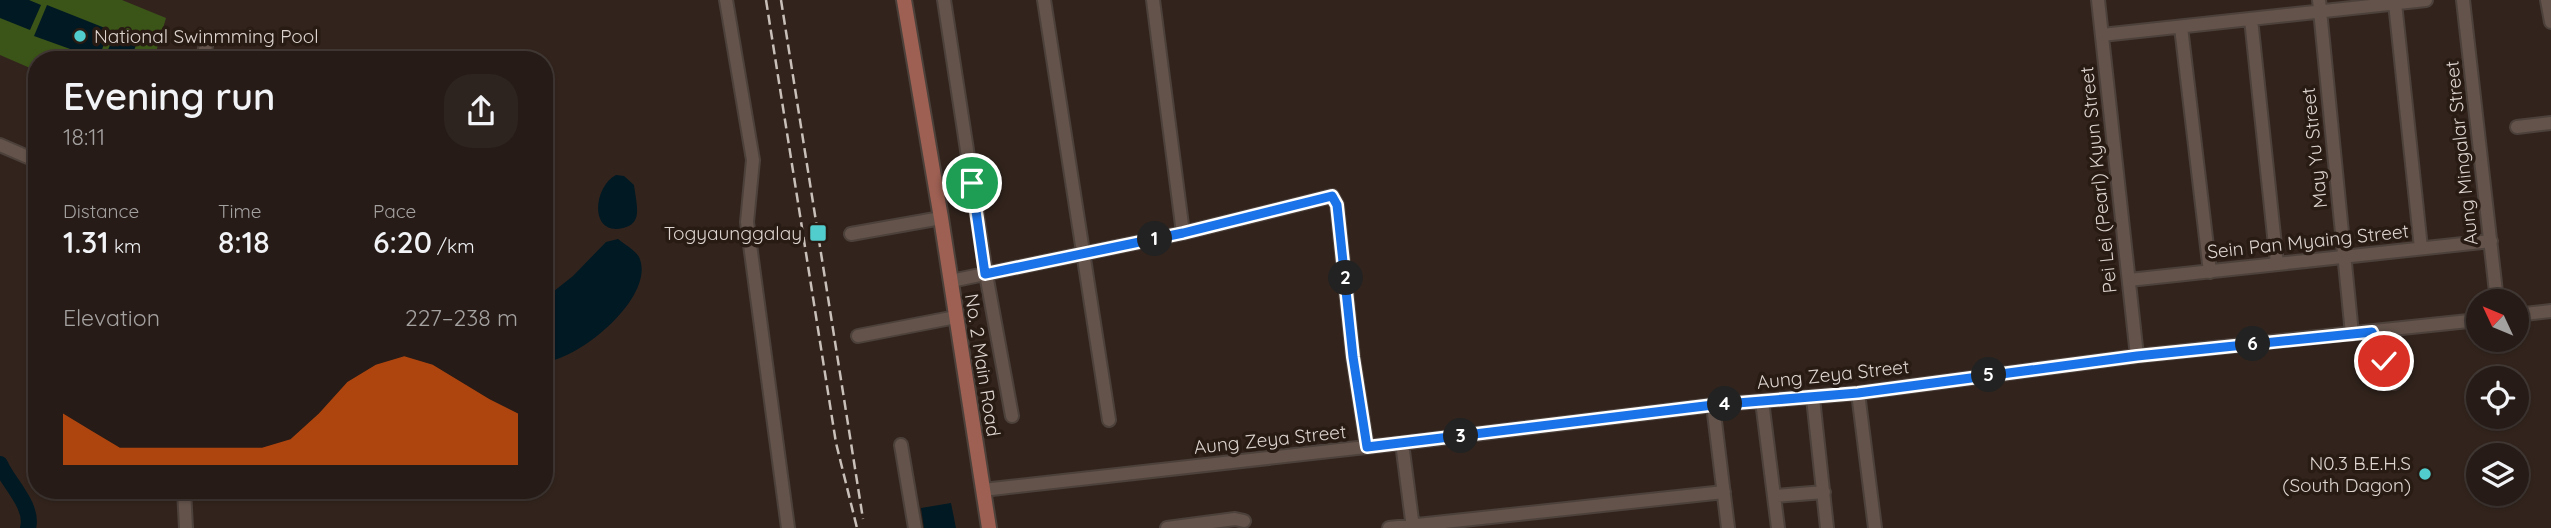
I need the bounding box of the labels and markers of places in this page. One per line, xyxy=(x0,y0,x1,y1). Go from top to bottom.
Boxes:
place label: National Swinmming Pool xyxy=(94,24,319,48)
marker: National Swinmming Pool xyxy=(72,28,88,44)
pin xyxy=(942,153,1002,213)
place label: Togyaunggalay xyxy=(664,221,802,245)
pin: 1 xyxy=(1138,222,1172,256)
marker: Togyaunggalay xyxy=(808,223,828,243)
pin: 2 xyxy=(1328,260,1364,296)
pin: 6 xyxy=(2236,326,2270,362)
pin xyxy=(2354,331,2414,391)
pin: 5 xyxy=(1972,358,2007,392)
pin: 4 xyxy=(1708,386,1742,422)
pin: 3 xyxy=(1444,418,1478,453)
place label: N0.3 B.E.H.S (South Dagon) xyxy=(2282,451,2411,497)
marker: N0.3 B.E.H.S (South Dagon) xyxy=(2417,466,2433,482)

